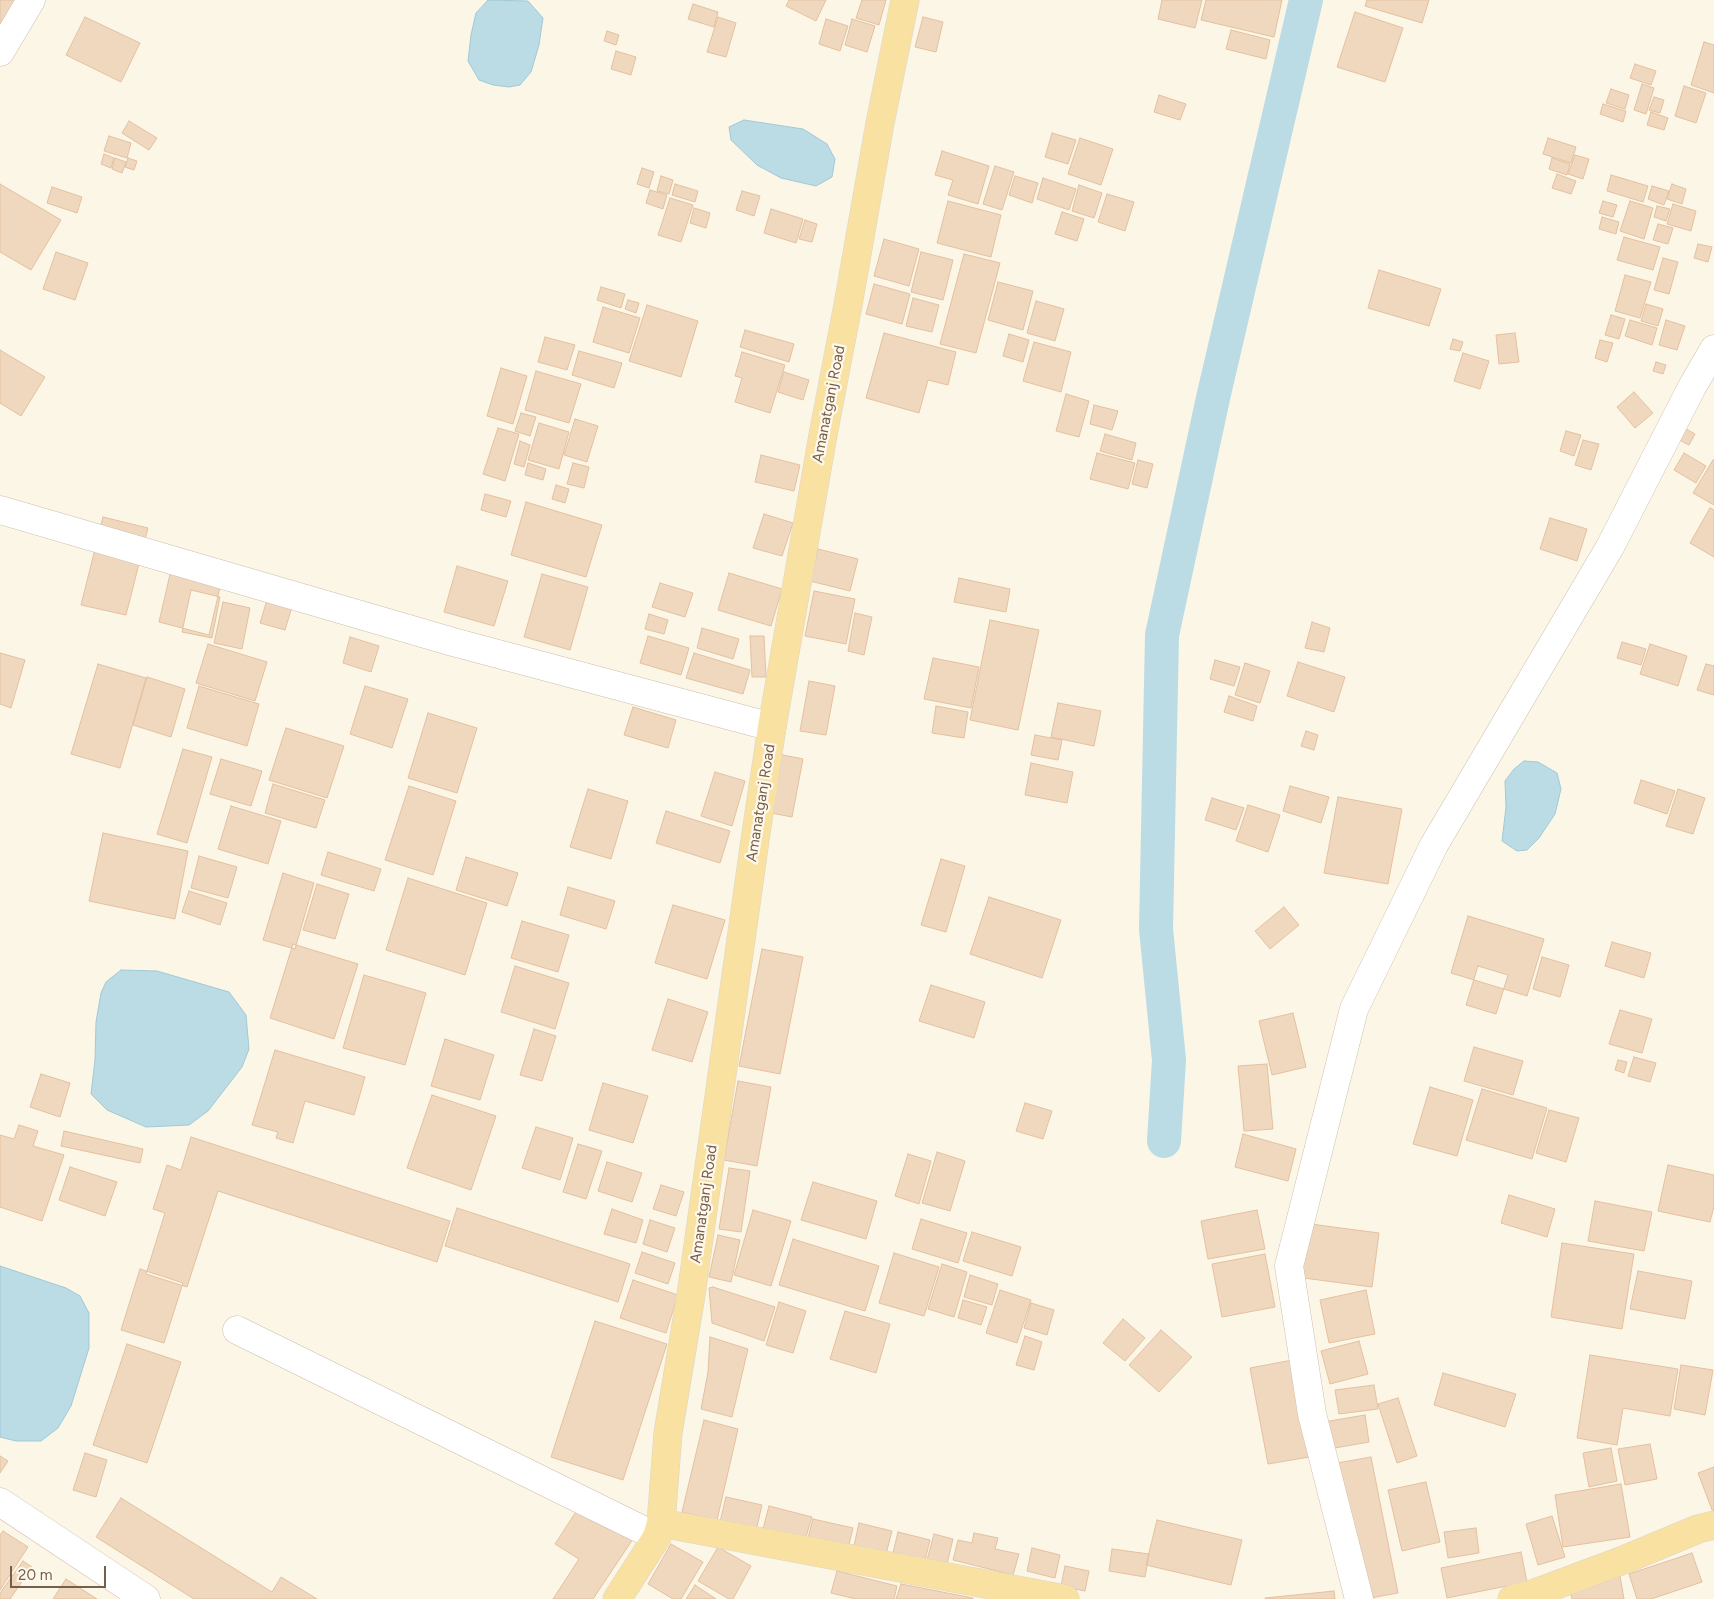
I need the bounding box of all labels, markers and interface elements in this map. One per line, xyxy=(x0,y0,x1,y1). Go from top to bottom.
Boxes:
street label: Amanatganj Road xyxy=(809,344,849,464)
street label: Amanatganj Road xyxy=(743,743,779,863)
street label: Amanatganj Road xyxy=(687,1144,721,1264)
scale bar xyxy=(12,1556,109,1588)
text: 20 m xyxy=(18,1566,52,1584)

